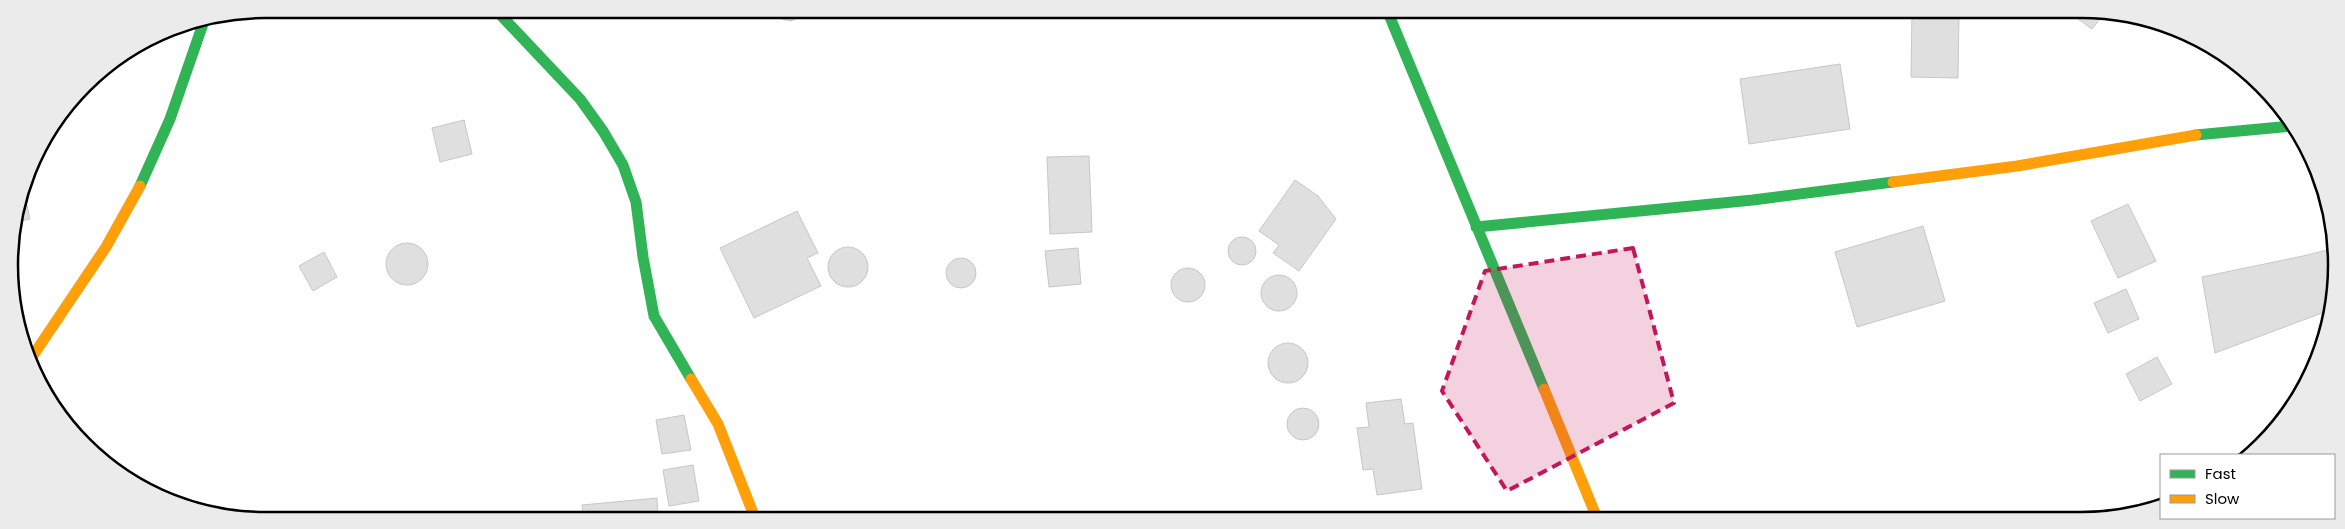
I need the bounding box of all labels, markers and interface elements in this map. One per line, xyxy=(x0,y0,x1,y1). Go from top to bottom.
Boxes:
legend xyxy=(2160,454,2335,519)
text: Fast xyxy=(2205,463,2236,484)
text: Slow xyxy=(2205,488,2240,509)

